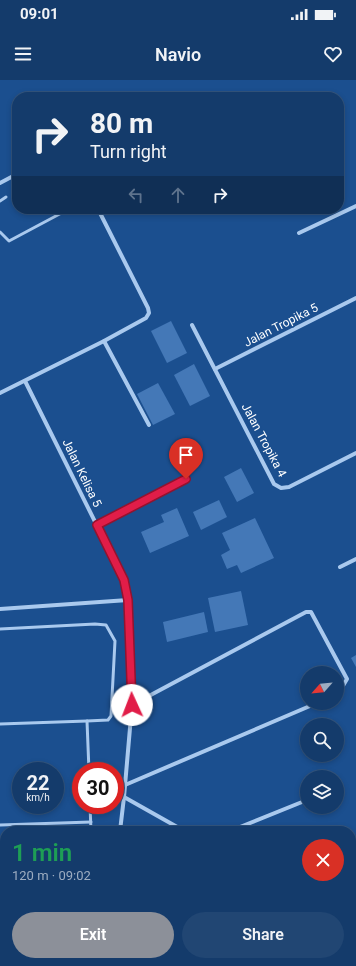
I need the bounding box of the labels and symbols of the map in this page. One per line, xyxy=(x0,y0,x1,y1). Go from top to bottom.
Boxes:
street label: Jalan Tropika 5 xyxy=(242,300,321,350)
street label: Jalan Tropika 4 xyxy=(239,401,289,479)
street label: Jalan Kelisa 5 xyxy=(59,437,105,510)
pin xyxy=(169,438,203,479)
north arrow xyxy=(300,666,344,710)
position arrow xyxy=(111,684,153,726)
speed limit sign: 30 xyxy=(72,762,124,814)

